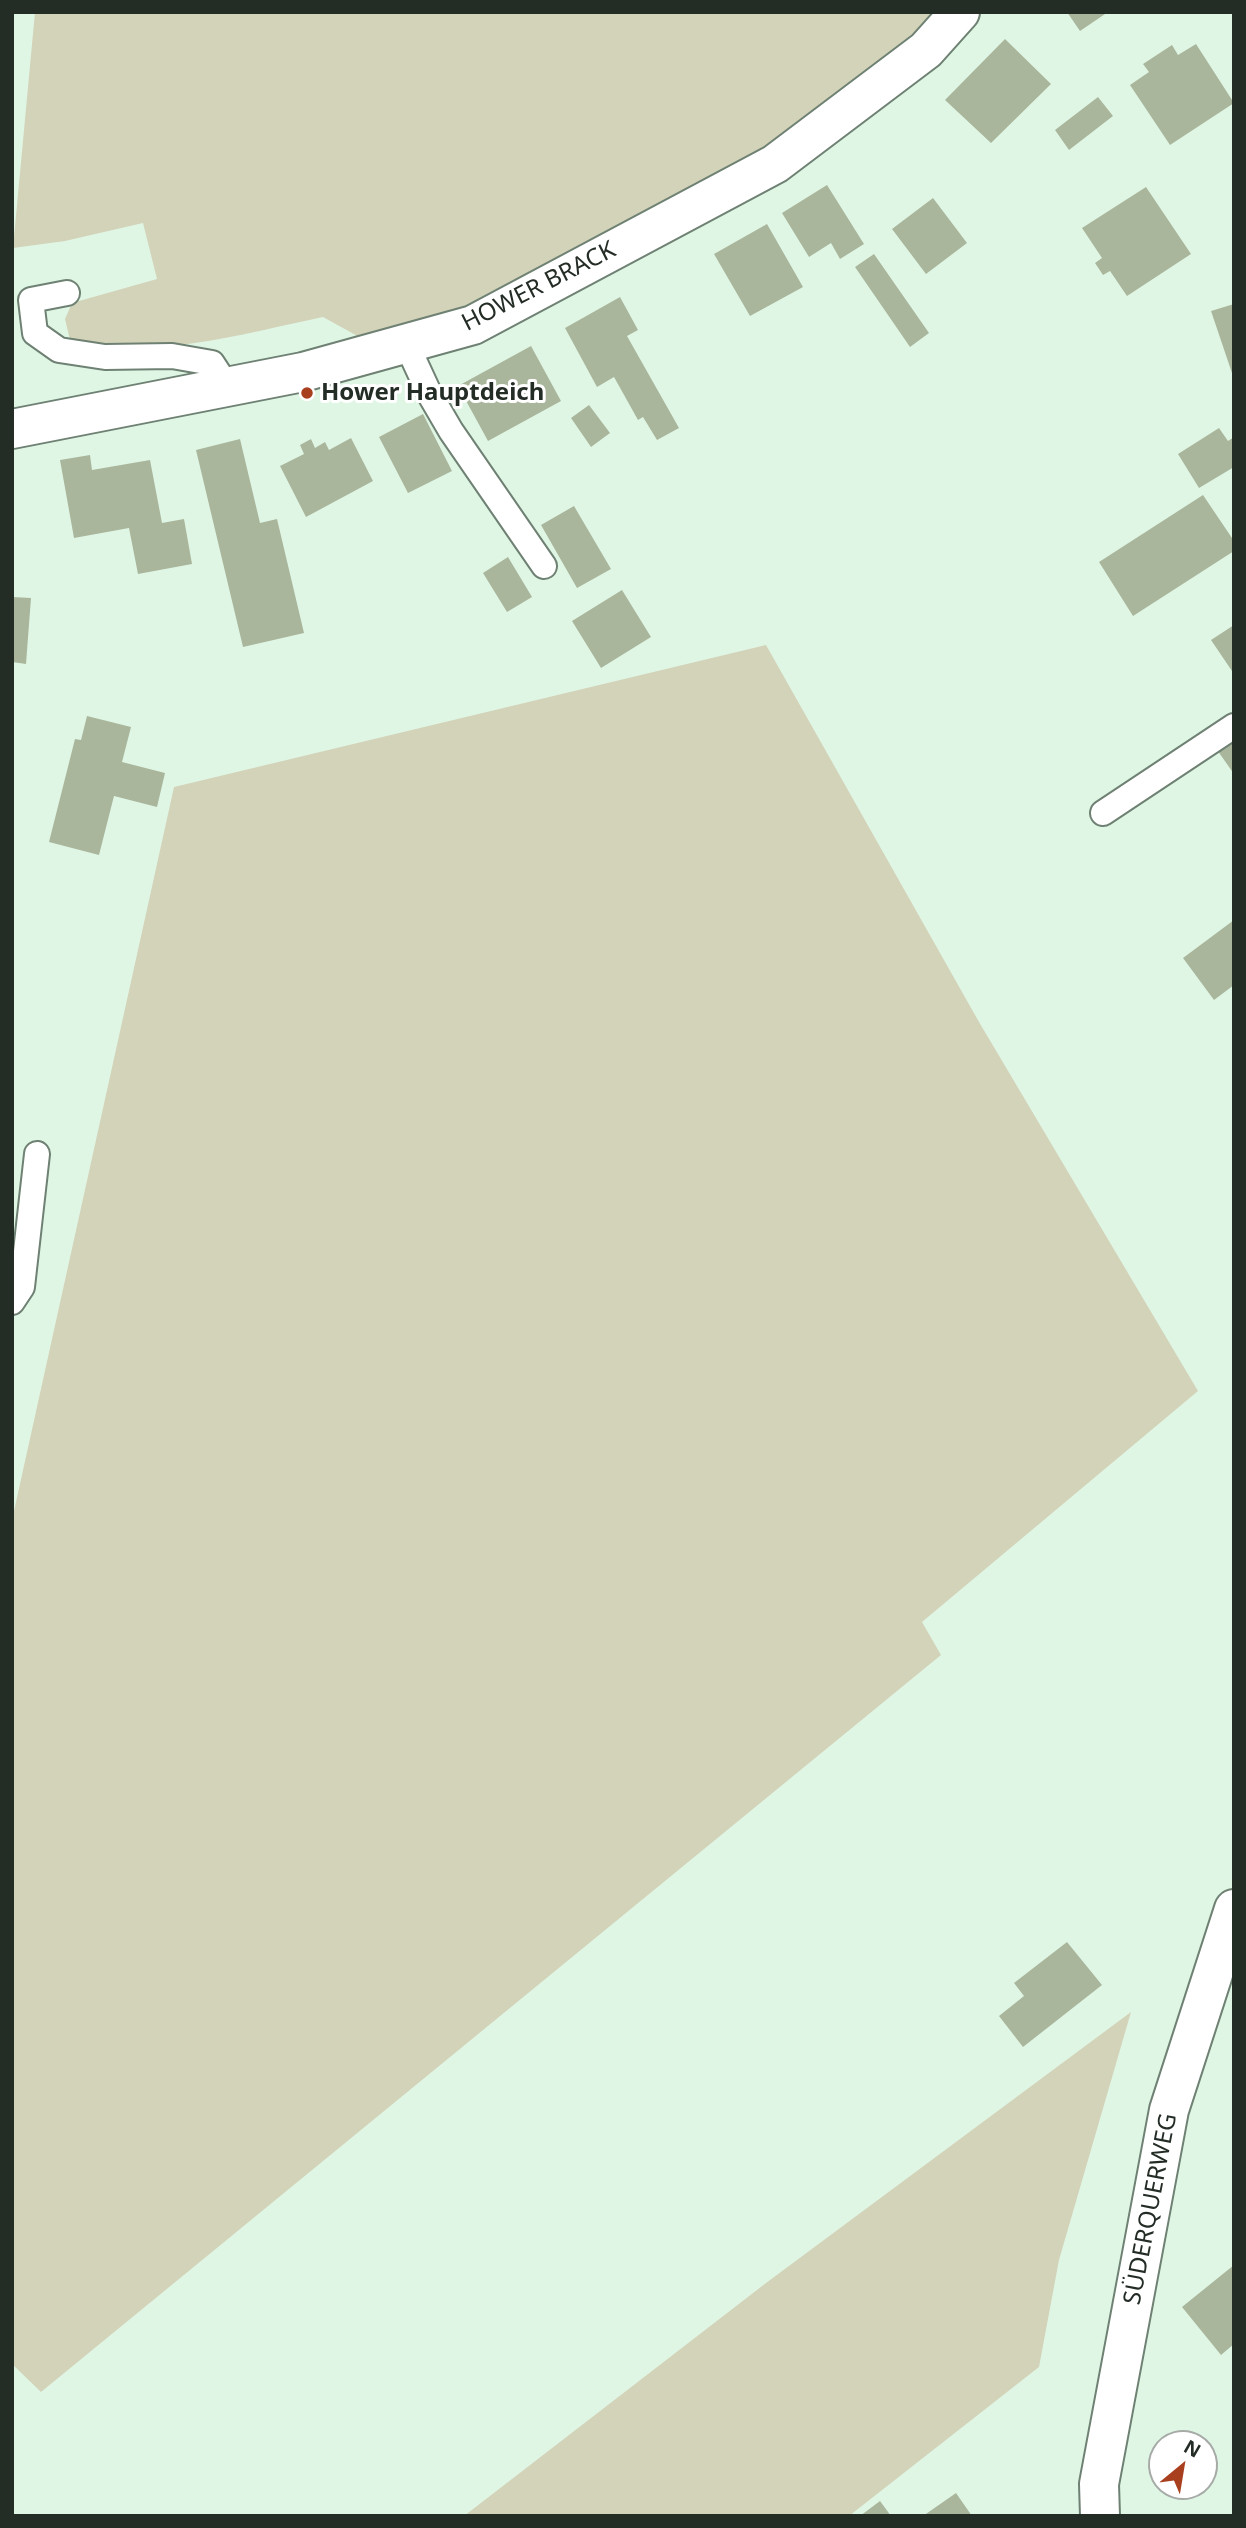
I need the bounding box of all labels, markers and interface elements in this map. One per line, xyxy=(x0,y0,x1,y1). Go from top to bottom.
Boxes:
street label: HOWER BRACK xyxy=(457,236,621,338)
place label: Hower Hauptdeich xyxy=(321,379,544,407)
marker: Hower Hauptdeich xyxy=(299,385,315,401)
street label: SÜDERQUERWEG xyxy=(1118,2111,1184,2307)
north arrow xyxy=(1148,2430,1218,2500)
text: N xyxy=(1179,2433,1206,2464)

